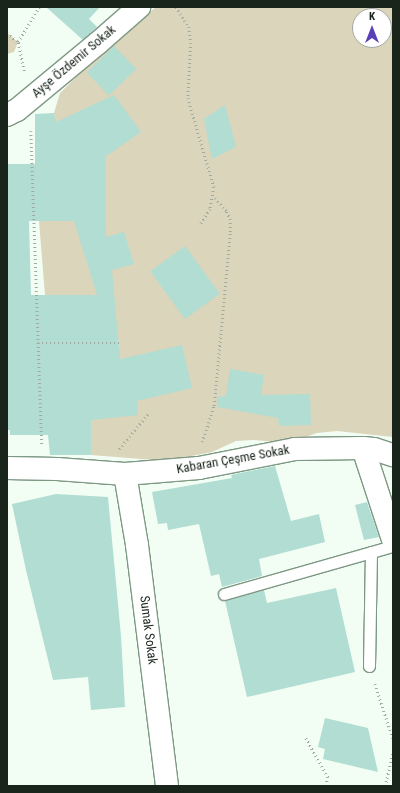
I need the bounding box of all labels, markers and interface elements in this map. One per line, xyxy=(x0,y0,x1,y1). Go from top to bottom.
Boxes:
north arrow xyxy=(352,8,392,48)
text: K xyxy=(369,10,375,23)
street label: Ayşe Özdemir Sokak xyxy=(29,22,119,102)
street label: Kabaran Çeşme Sokak xyxy=(175,442,291,478)
street label: Sumak Sokak xyxy=(136,595,160,665)

